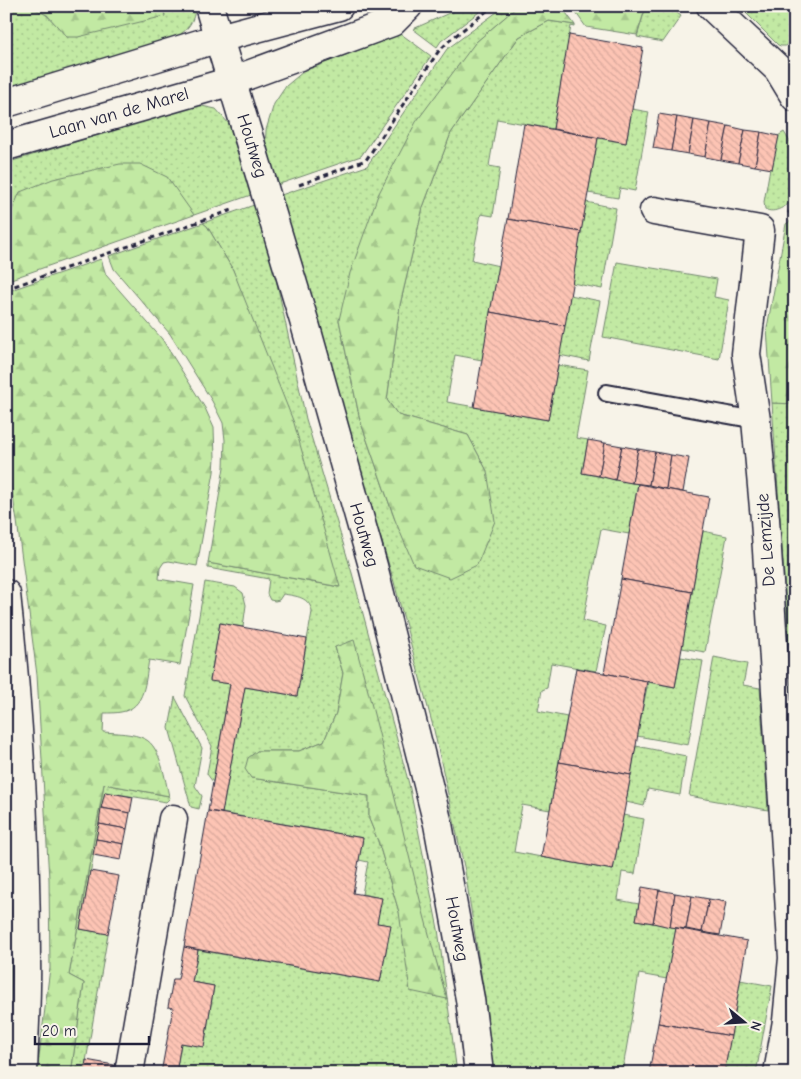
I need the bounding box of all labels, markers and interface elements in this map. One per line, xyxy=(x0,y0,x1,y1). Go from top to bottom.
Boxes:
street label: Laan van de Marel xyxy=(47,83,191,143)
street label: Houtweg xyxy=(232,111,272,181)
street label: De Lemzijde xyxy=(752,493,780,587)
street label: Houtweg xyxy=(345,500,383,570)
street label: Houtweg xyxy=(441,895,473,963)
north arrow xyxy=(718,996,768,1046)
scale bar xyxy=(35,1014,149,1046)
text: N xyxy=(746,1019,765,1033)
text: 20 m xyxy=(42,1022,76,1040)

